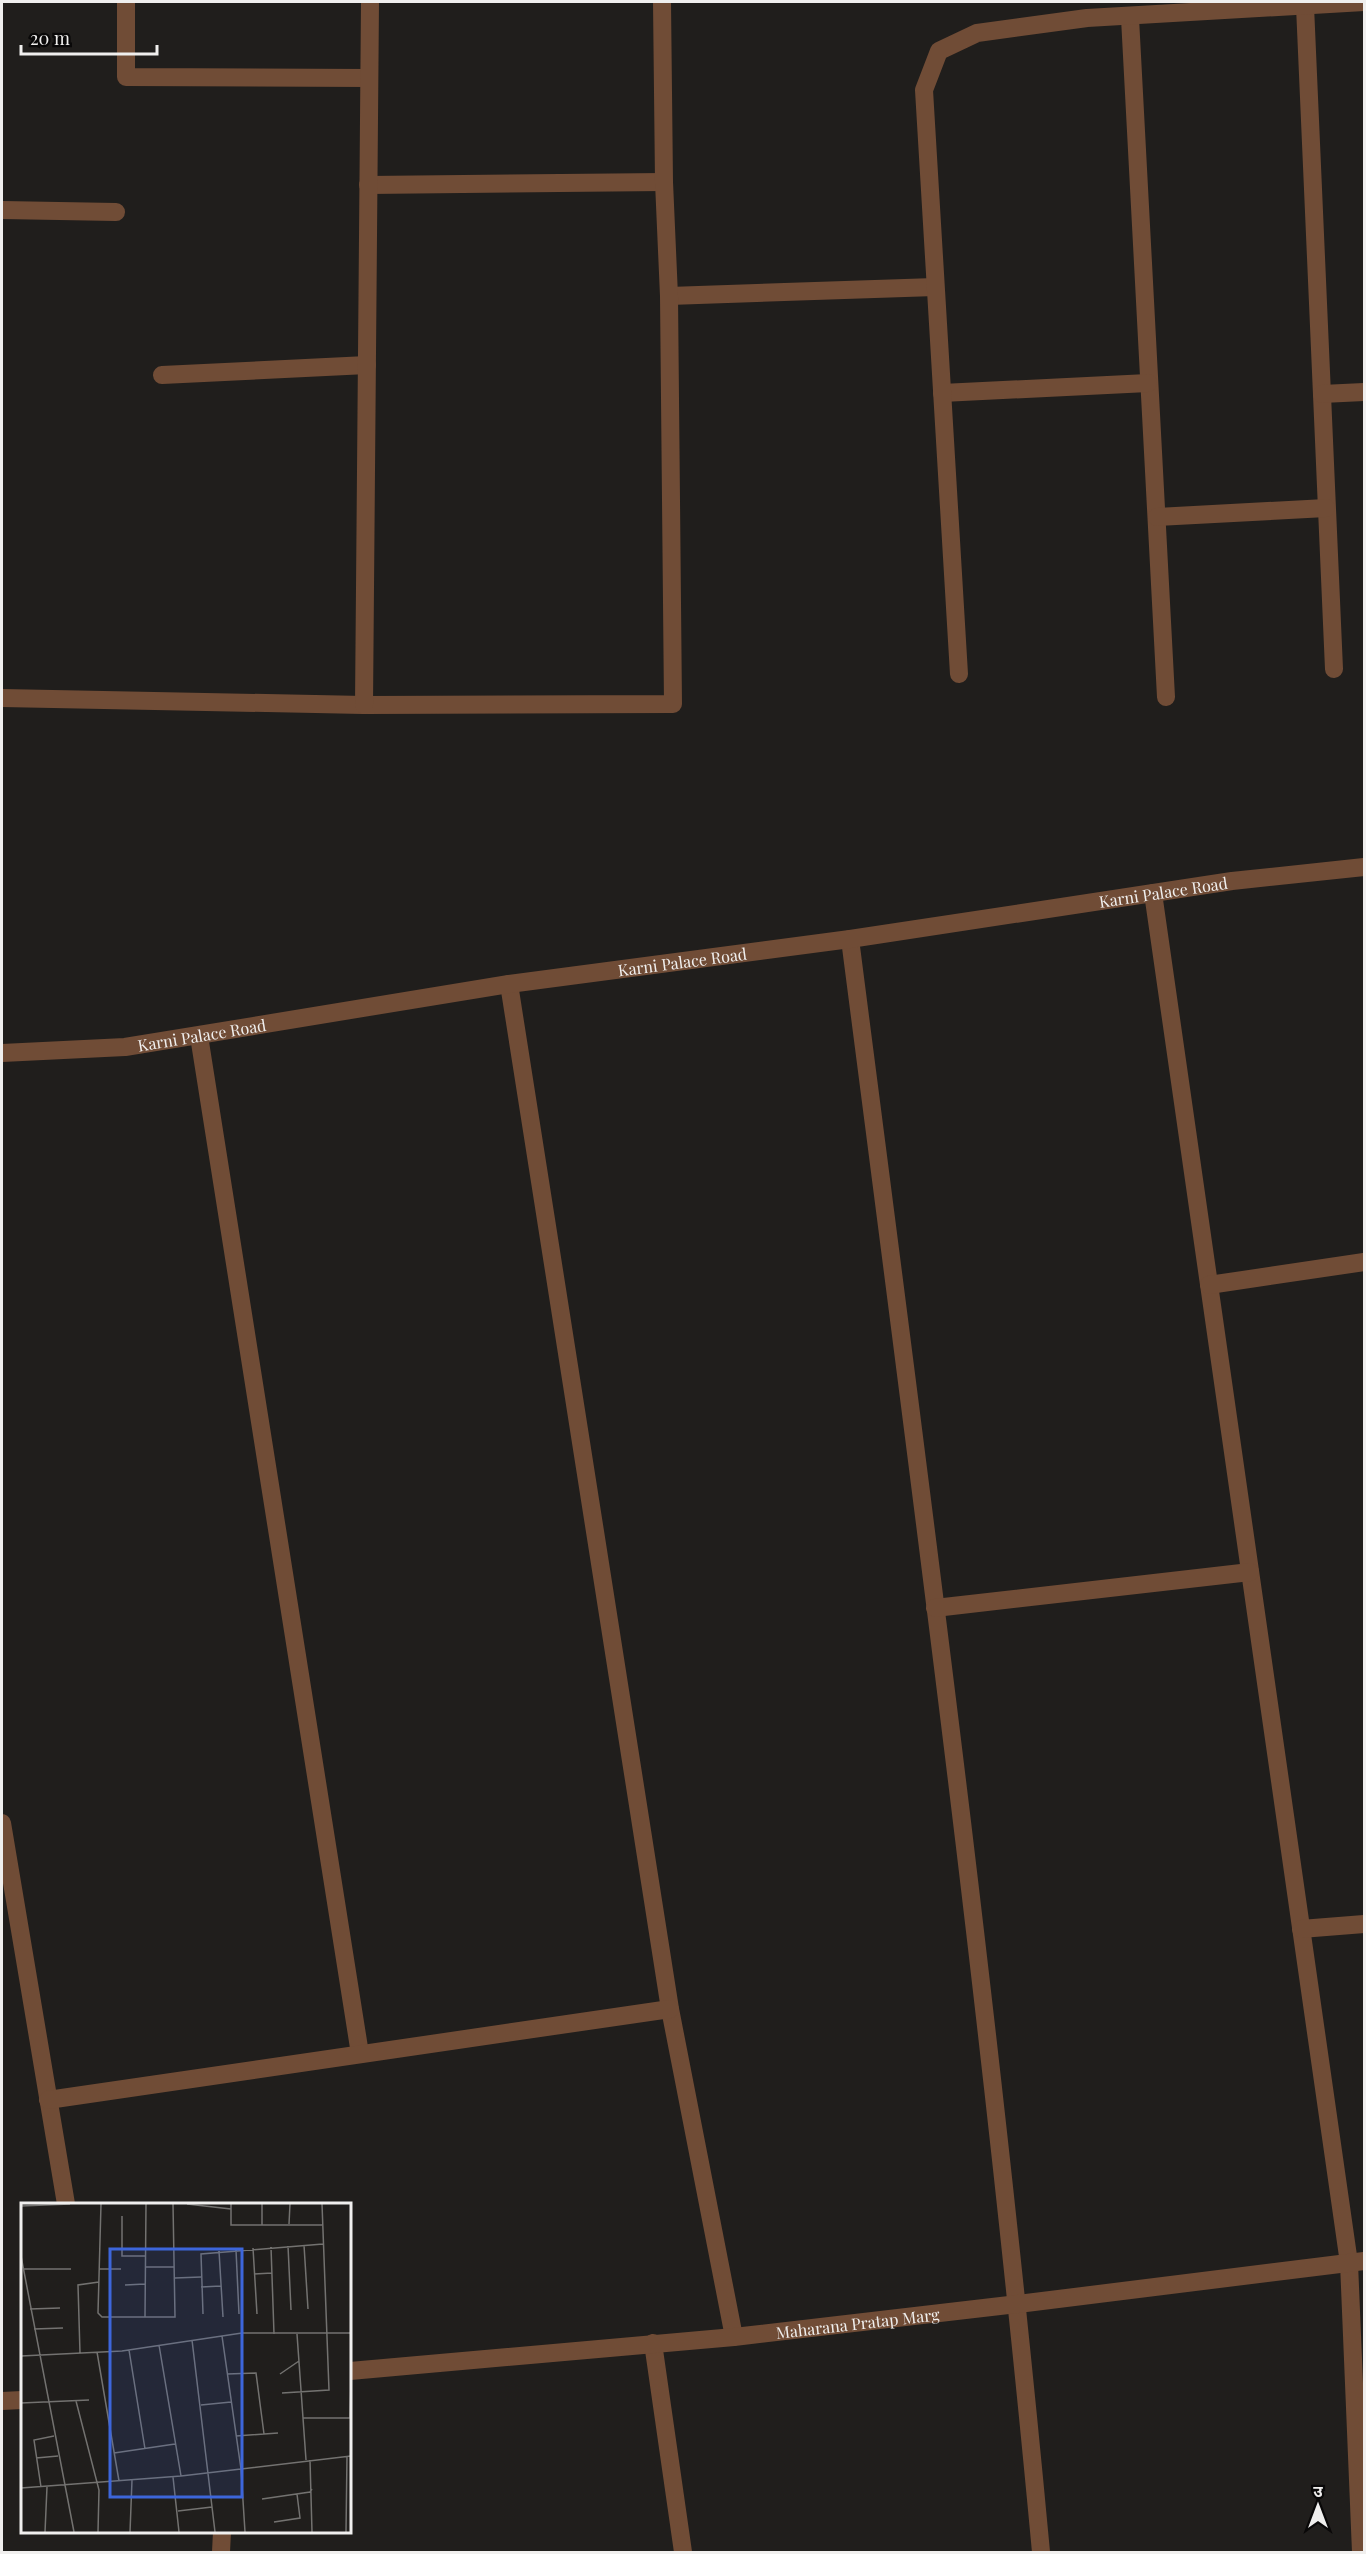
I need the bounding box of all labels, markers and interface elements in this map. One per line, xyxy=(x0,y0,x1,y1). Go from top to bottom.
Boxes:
scale bar xyxy=(21,18,158,56)
text: 20 m xyxy=(30,26,70,50)
street label: Karni Palace Road xyxy=(1097,871,1229,912)
street label: Karni Palace Road xyxy=(616,942,748,980)
street label: Karni Palace Road xyxy=(136,1014,268,1055)
inset map xyxy=(21,2203,351,2533)
street label: Maharana Pratap Marg xyxy=(775,2303,941,2343)
north arrow xyxy=(1288,2476,1348,2536)
text: उ xyxy=(1313,2480,1323,2501)

